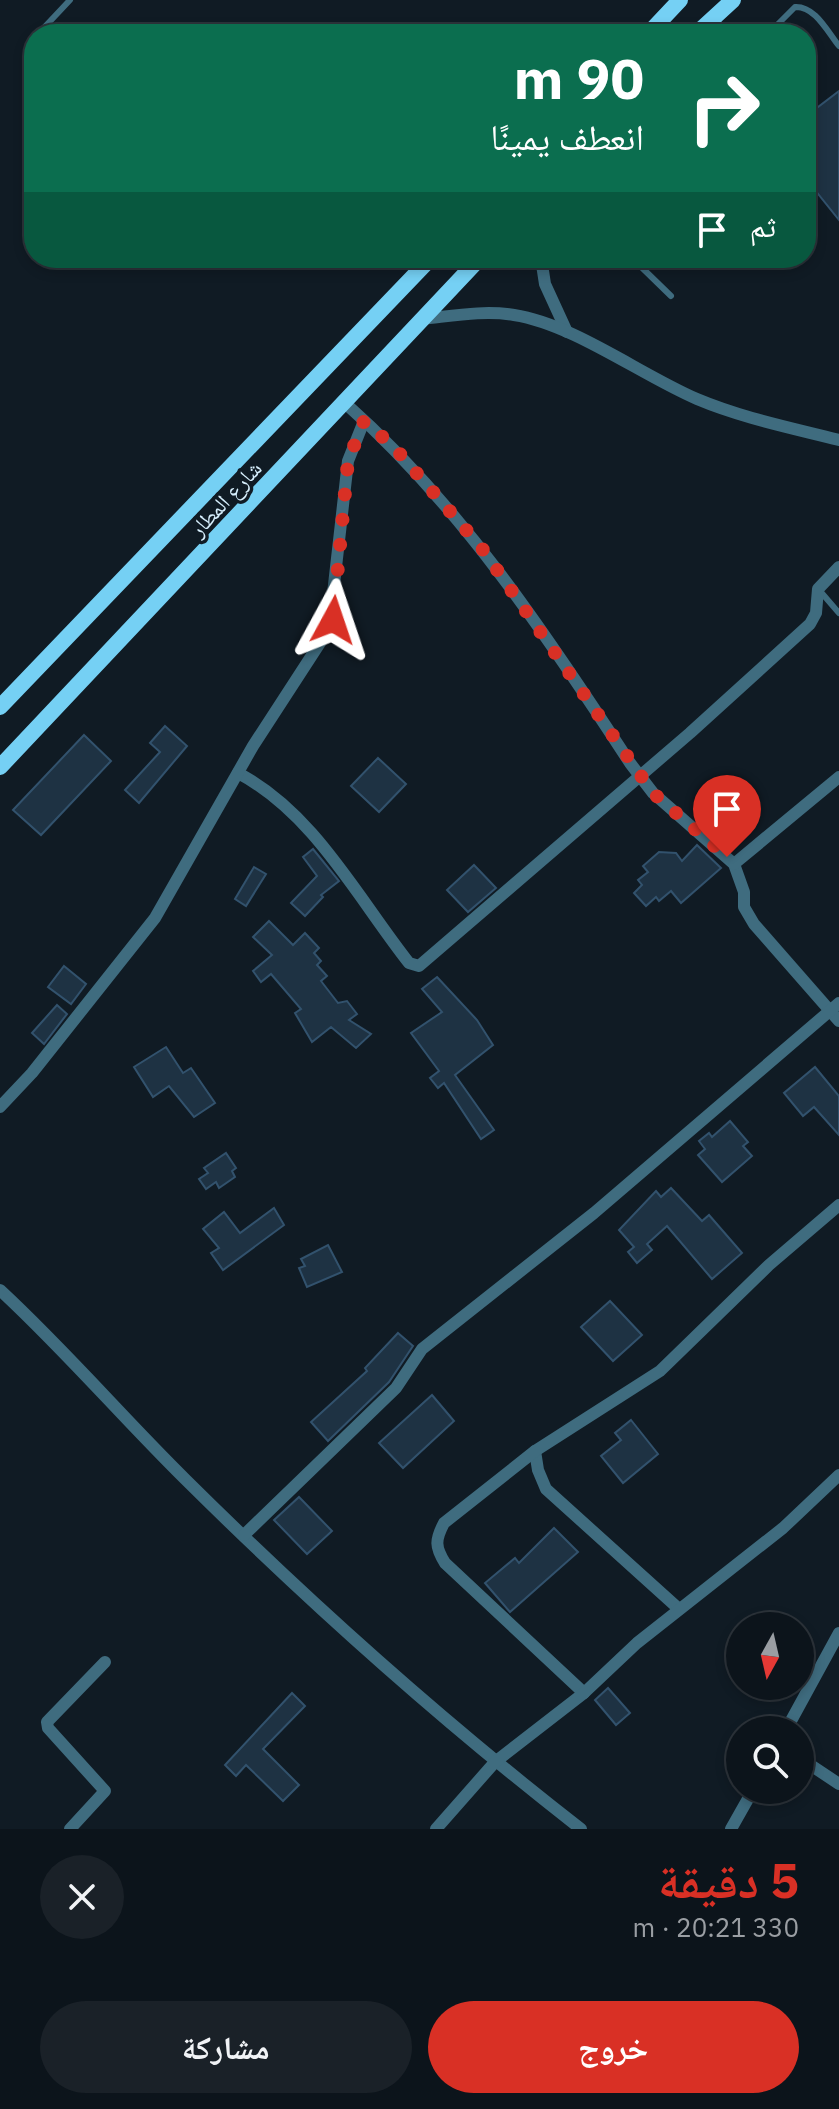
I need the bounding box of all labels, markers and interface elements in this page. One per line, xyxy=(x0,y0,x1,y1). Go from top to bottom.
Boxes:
text: 90 m xyxy=(514,42,644,114)
icon: right xyxy=(672,56,776,160)
text: انعطف يمينًا xyxy=(490,113,644,160)
text: ثم xyxy=(750,206,776,245)
icon: arrive xyxy=(690,208,734,252)
street label: شارع المطار xyxy=(182,454,268,543)
position arrow xyxy=(291,578,375,662)
pin xyxy=(693,775,761,857)
icon: arrive xyxy=(705,787,749,831)
north arrow xyxy=(726,1612,814,1700)
map controls xyxy=(726,1612,814,1804)
button: search xyxy=(726,1716,814,1804)
text: 5 دقيقة xyxy=(658,1849,799,1911)
button: close xyxy=(40,1855,124,1939)
text: 330 m · 20:21 xyxy=(633,1910,799,1944)
button: مشاركة xyxy=(40,2001,412,2093)
button: خروج xyxy=(428,2001,799,2093)

